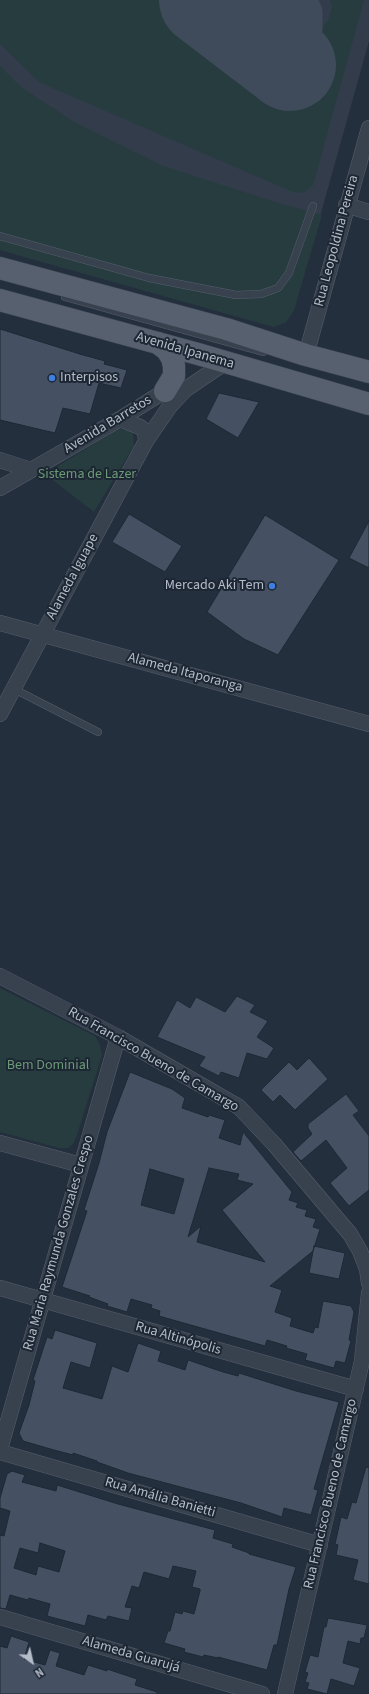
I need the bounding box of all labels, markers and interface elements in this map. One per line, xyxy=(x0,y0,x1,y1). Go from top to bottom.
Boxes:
street label: Rua Leopoldina Pereira xyxy=(311,173,363,309)
street label: Avenida Ipanema xyxy=(134,329,236,373)
place label: Interpisos xyxy=(60,370,118,386)
marker: Interpisos xyxy=(47,373,57,383)
street label: Avenida Barretos xyxy=(61,392,155,458)
park label: Sistema de Lazer xyxy=(38,467,136,483)
street label: Alameda Iguape xyxy=(43,531,103,623)
place label: Mercado Aki Tem xyxy=(165,578,264,594)
marker: Mercado Aki Tem xyxy=(267,581,277,591)
street label: Alameda Itaporanga xyxy=(126,650,244,696)
street label: Rua Francisco Bueno de Camargo xyxy=(64,1004,242,1116)
park label: Bem Dominial xyxy=(7,1058,89,1074)
street label: Rua Maria Raymunda Gonzales Crespo xyxy=(20,1133,98,1353)
street label: Rua Altinópolis xyxy=(133,1319,223,1359)
street label: Rua Francisco Bueno de Camargo xyxy=(301,1397,361,1591)
street label: Rua Amália Banietti xyxy=(103,1474,217,1522)
street label: Alameda Guarujá xyxy=(80,1633,182,1677)
north arrow xyxy=(12,1642,52,1682)
text: N xyxy=(32,1664,46,1681)

